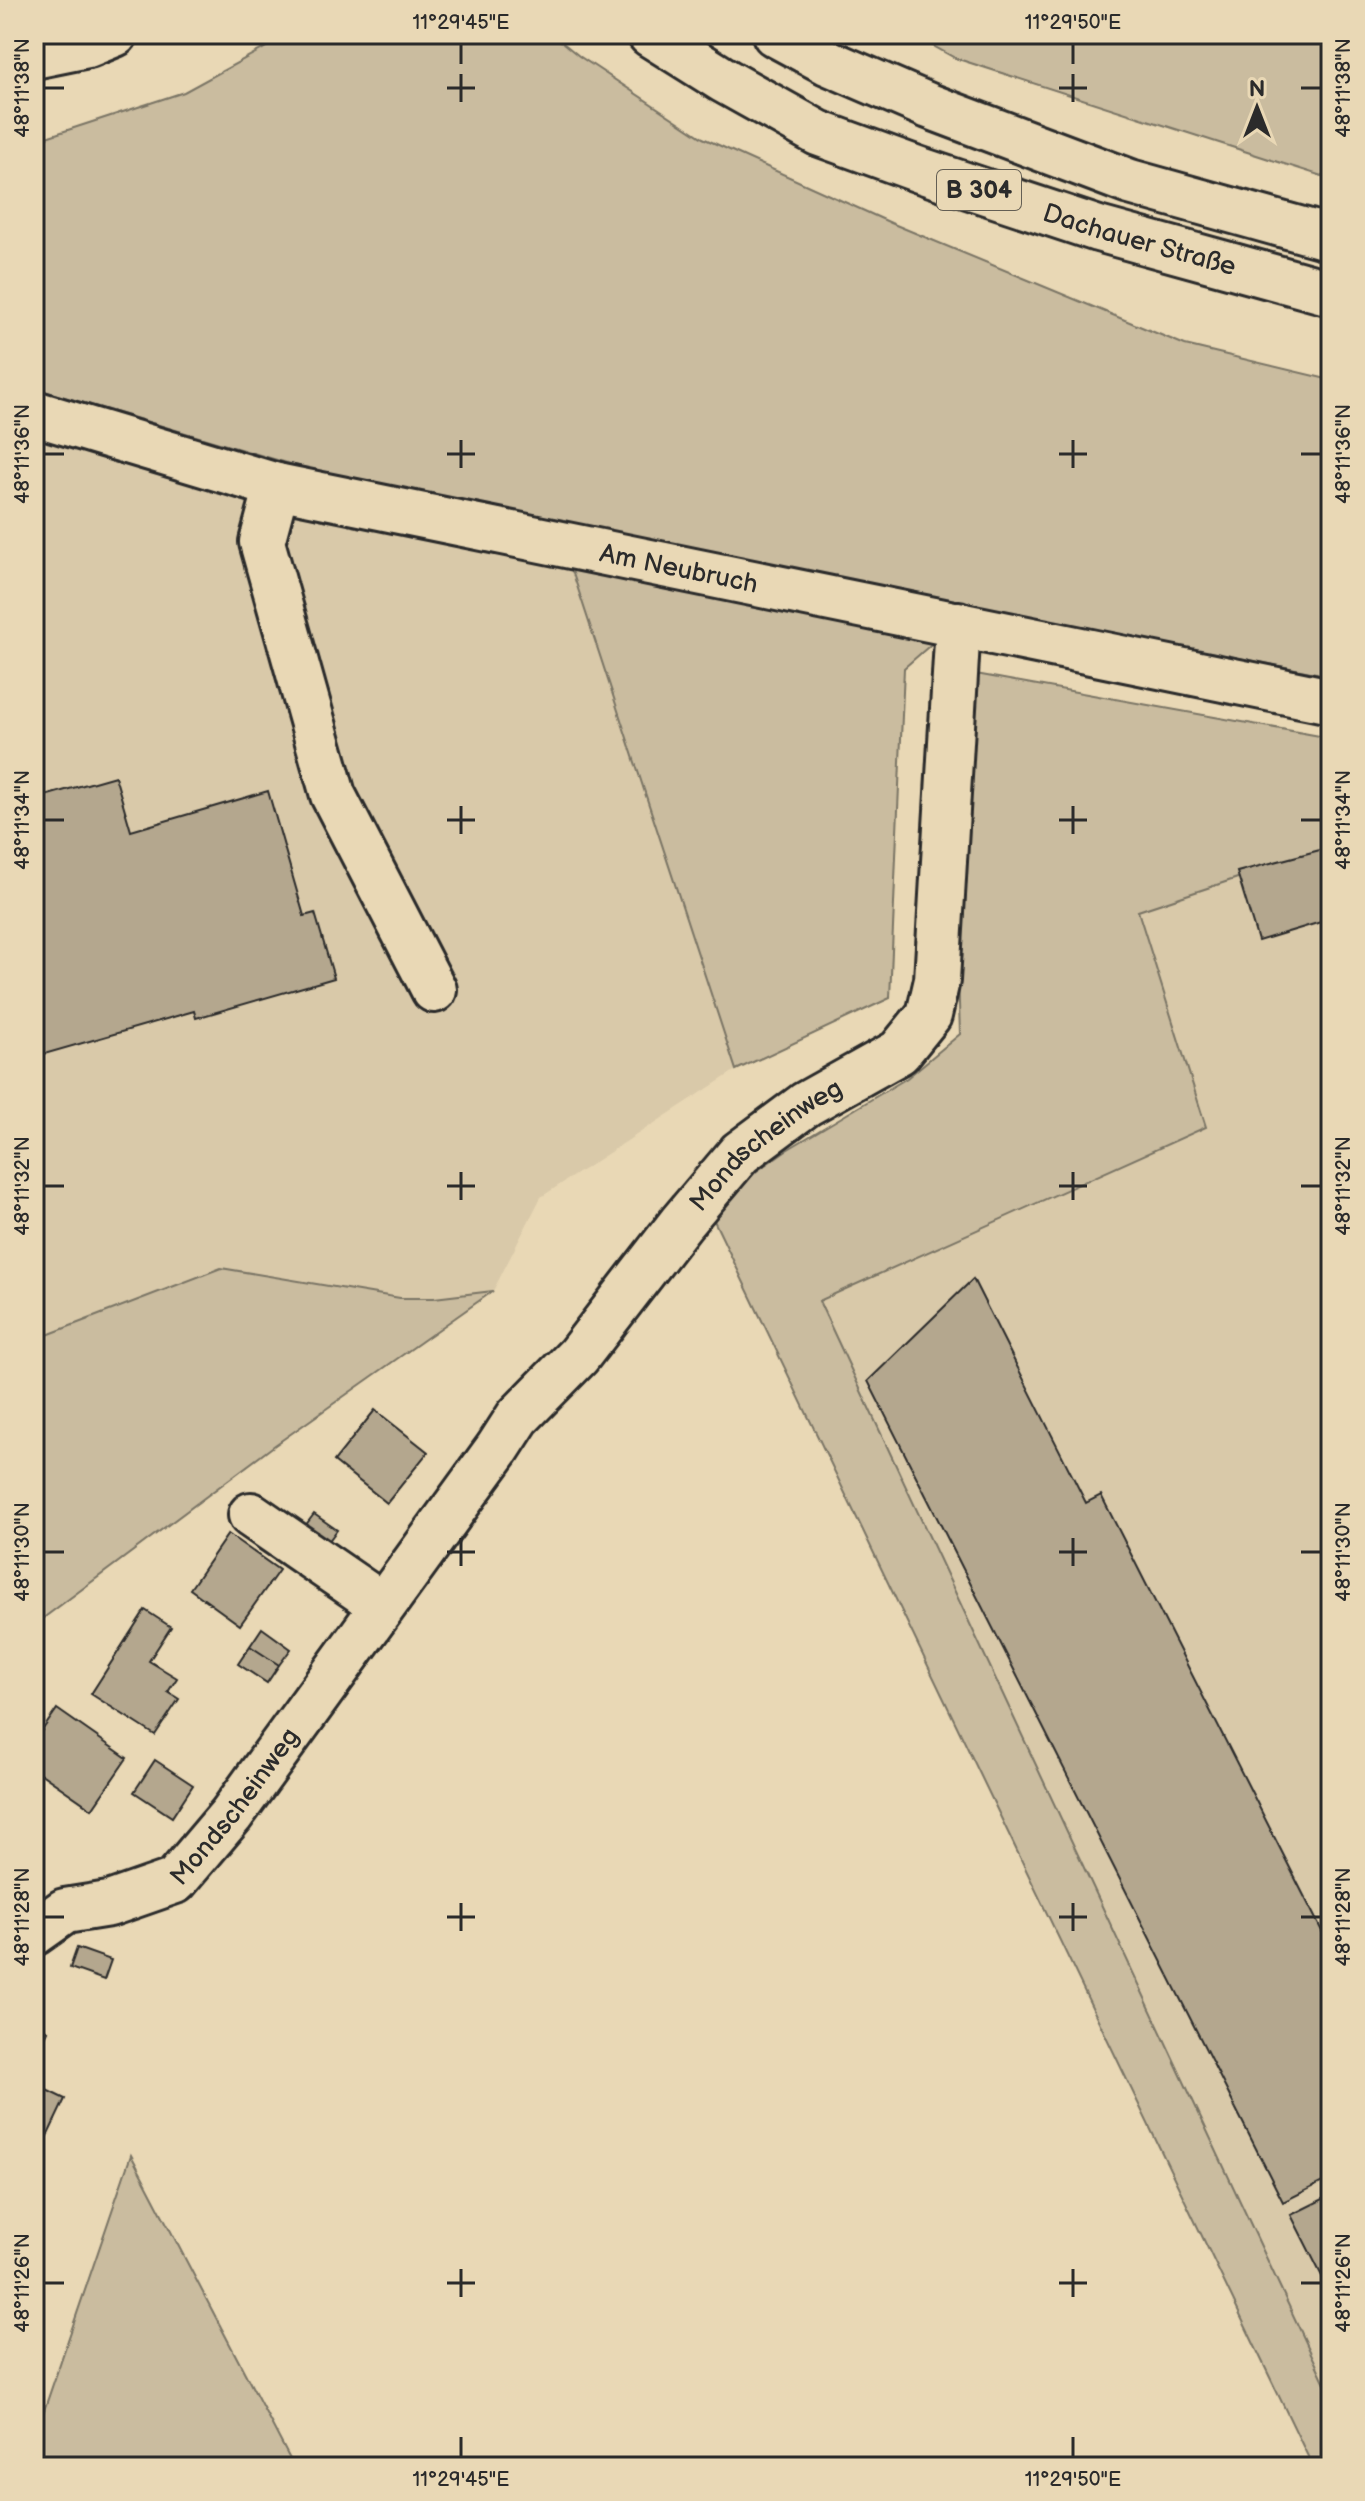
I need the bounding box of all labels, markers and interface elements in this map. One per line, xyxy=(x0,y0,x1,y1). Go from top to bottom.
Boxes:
text: 11°29'45"E xyxy=(413,11,509,35)
text: 11°29'50"E xyxy=(1025,11,1121,35)
text: 48°11'38"N xyxy=(11,38,35,138)
text: 48°11'38"N xyxy=(1332,38,1356,138)
north arrow xyxy=(1217,68,1297,148)
text: N xyxy=(1249,76,1265,103)
road number: B 304 xyxy=(937,170,1021,210)
street label: Dachauer Straße xyxy=(1039,198,1239,283)
text: 48°11'36"N xyxy=(11,404,35,504)
text: 48°11'36"N xyxy=(1332,404,1356,504)
street label: Am Neubruch xyxy=(597,538,760,601)
text: 48°11'34"N xyxy=(11,770,35,870)
text: 48°11'34"N xyxy=(1332,770,1356,870)
street label: Mondscheinweg xyxy=(684,1073,848,1218)
text: 48°11'32"N xyxy=(11,1136,35,1236)
text: 48°11'32"N xyxy=(1332,1136,1356,1236)
text: 48°11'30"N xyxy=(11,1502,35,1602)
text: 48°11'30"N xyxy=(1332,1502,1356,1602)
street label: Mondscheinweg xyxy=(164,1722,306,1892)
text: 48°11'28"N xyxy=(11,1868,35,1967)
text: 48°11'28"N xyxy=(1332,1868,1356,1967)
text: 48°11'26"N xyxy=(11,2233,35,2333)
text: 48°11'26"N xyxy=(1332,2233,1356,2333)
text: 11°29'45"E xyxy=(413,2468,509,2492)
text: 11°29'50"E xyxy=(1025,2468,1121,2492)

